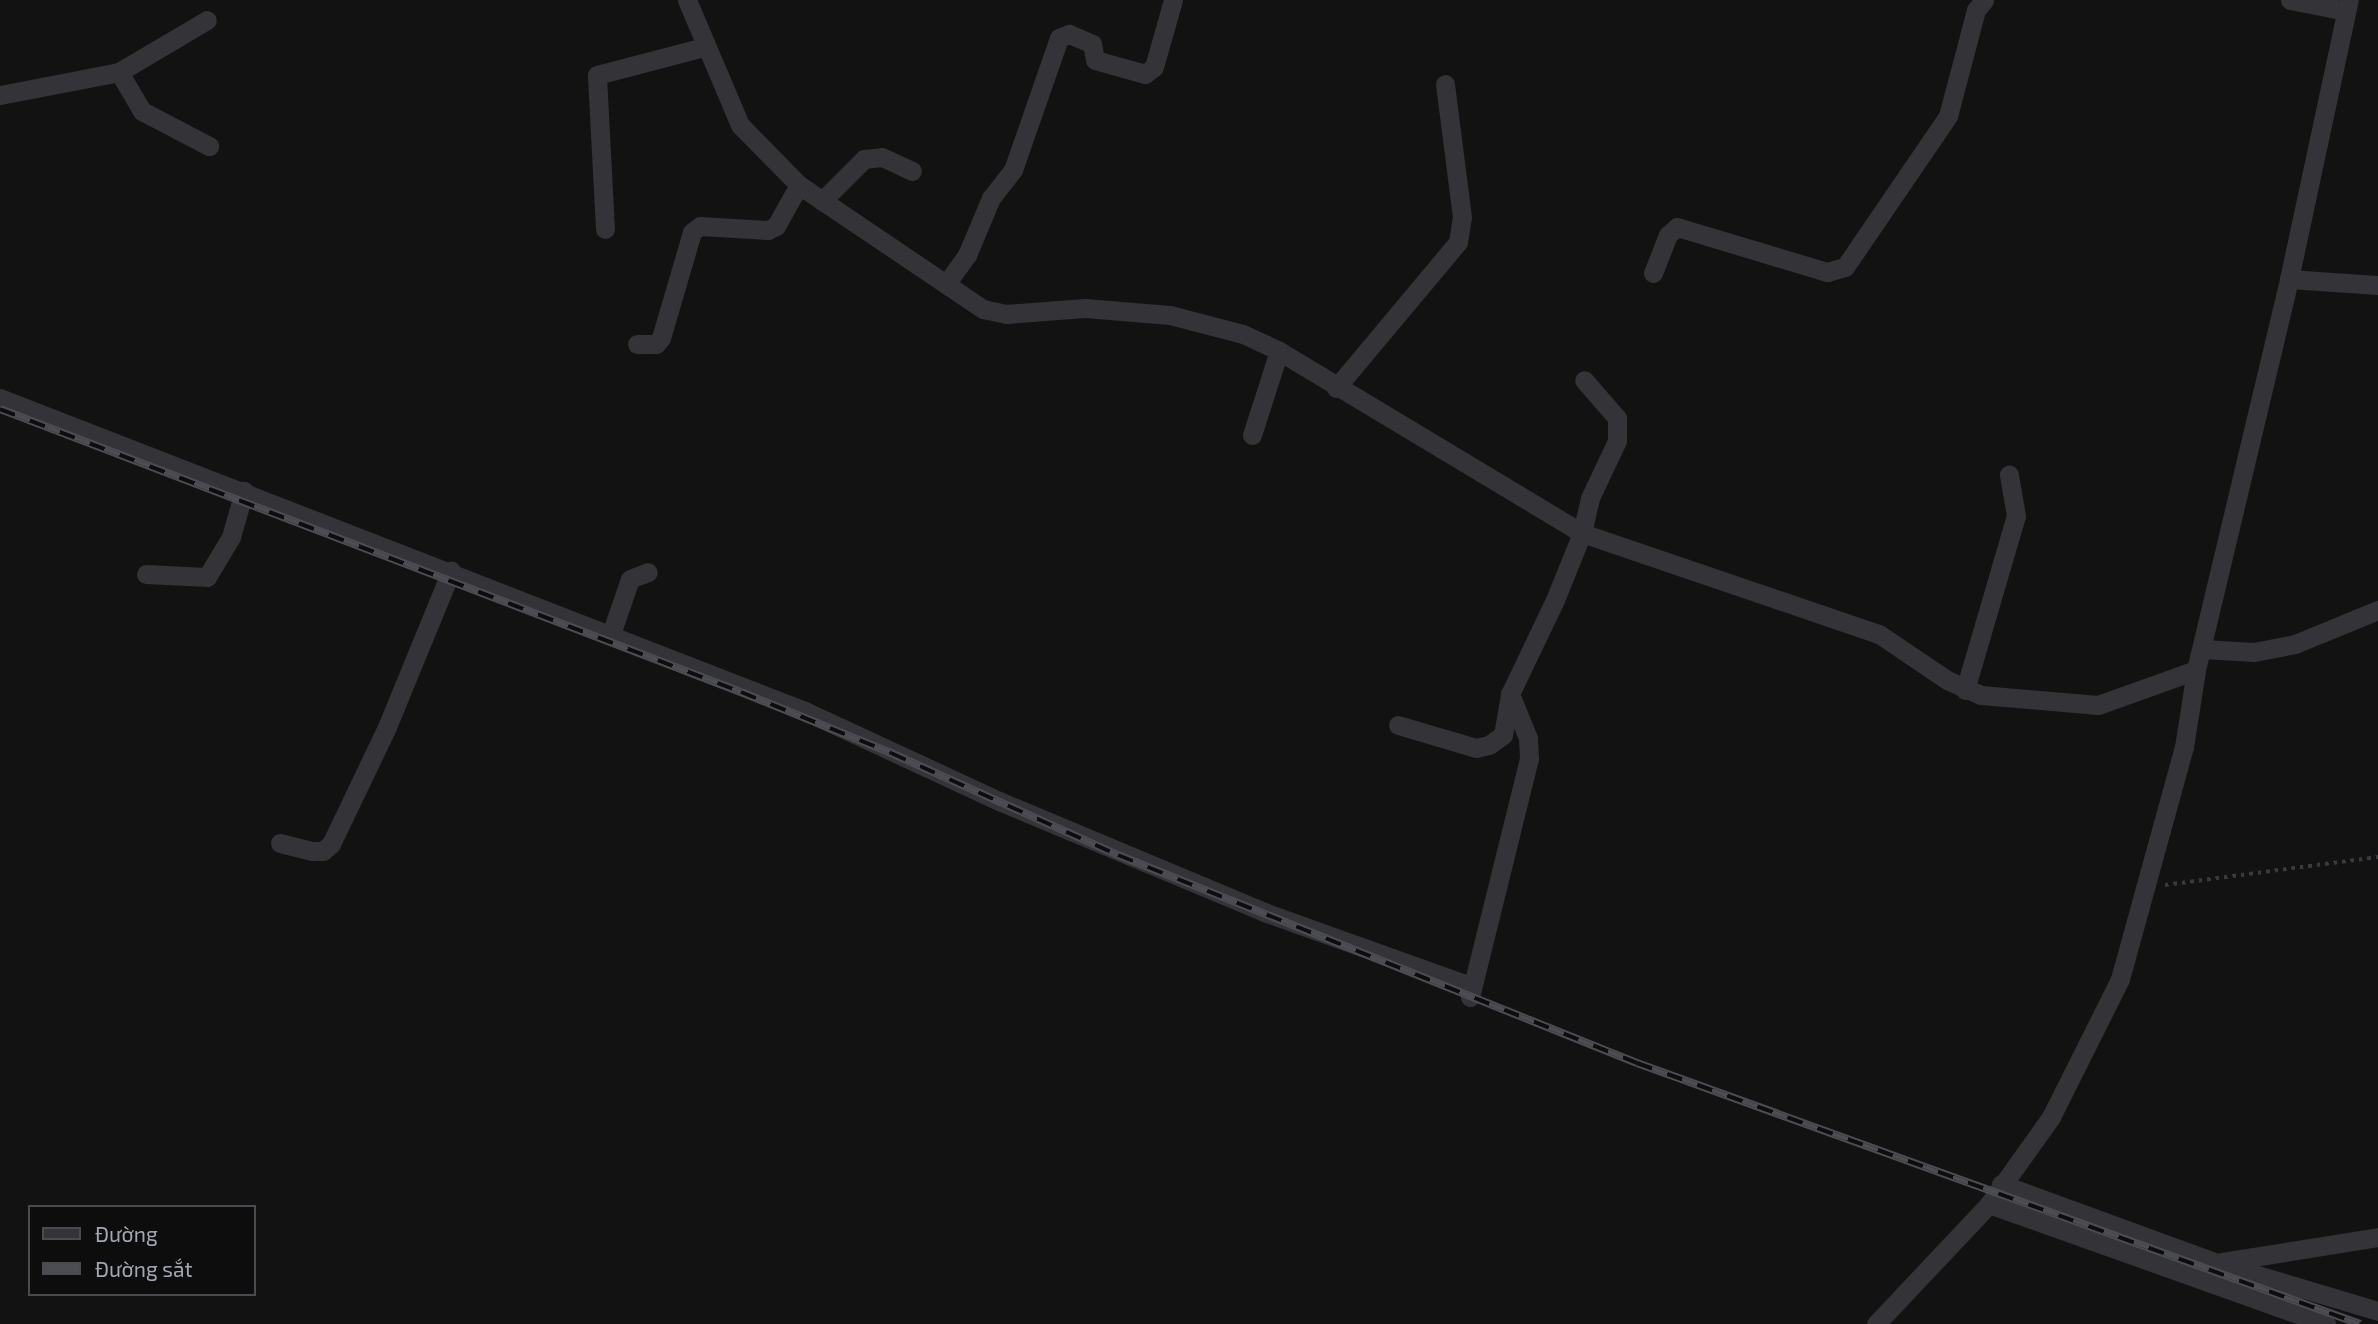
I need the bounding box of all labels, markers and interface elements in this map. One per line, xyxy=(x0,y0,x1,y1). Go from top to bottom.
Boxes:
legend xyxy=(28,1205,256,1296)
text: Đường xyxy=(95,1221,158,1246)
text: Đường sắt xyxy=(95,1256,193,1281)

